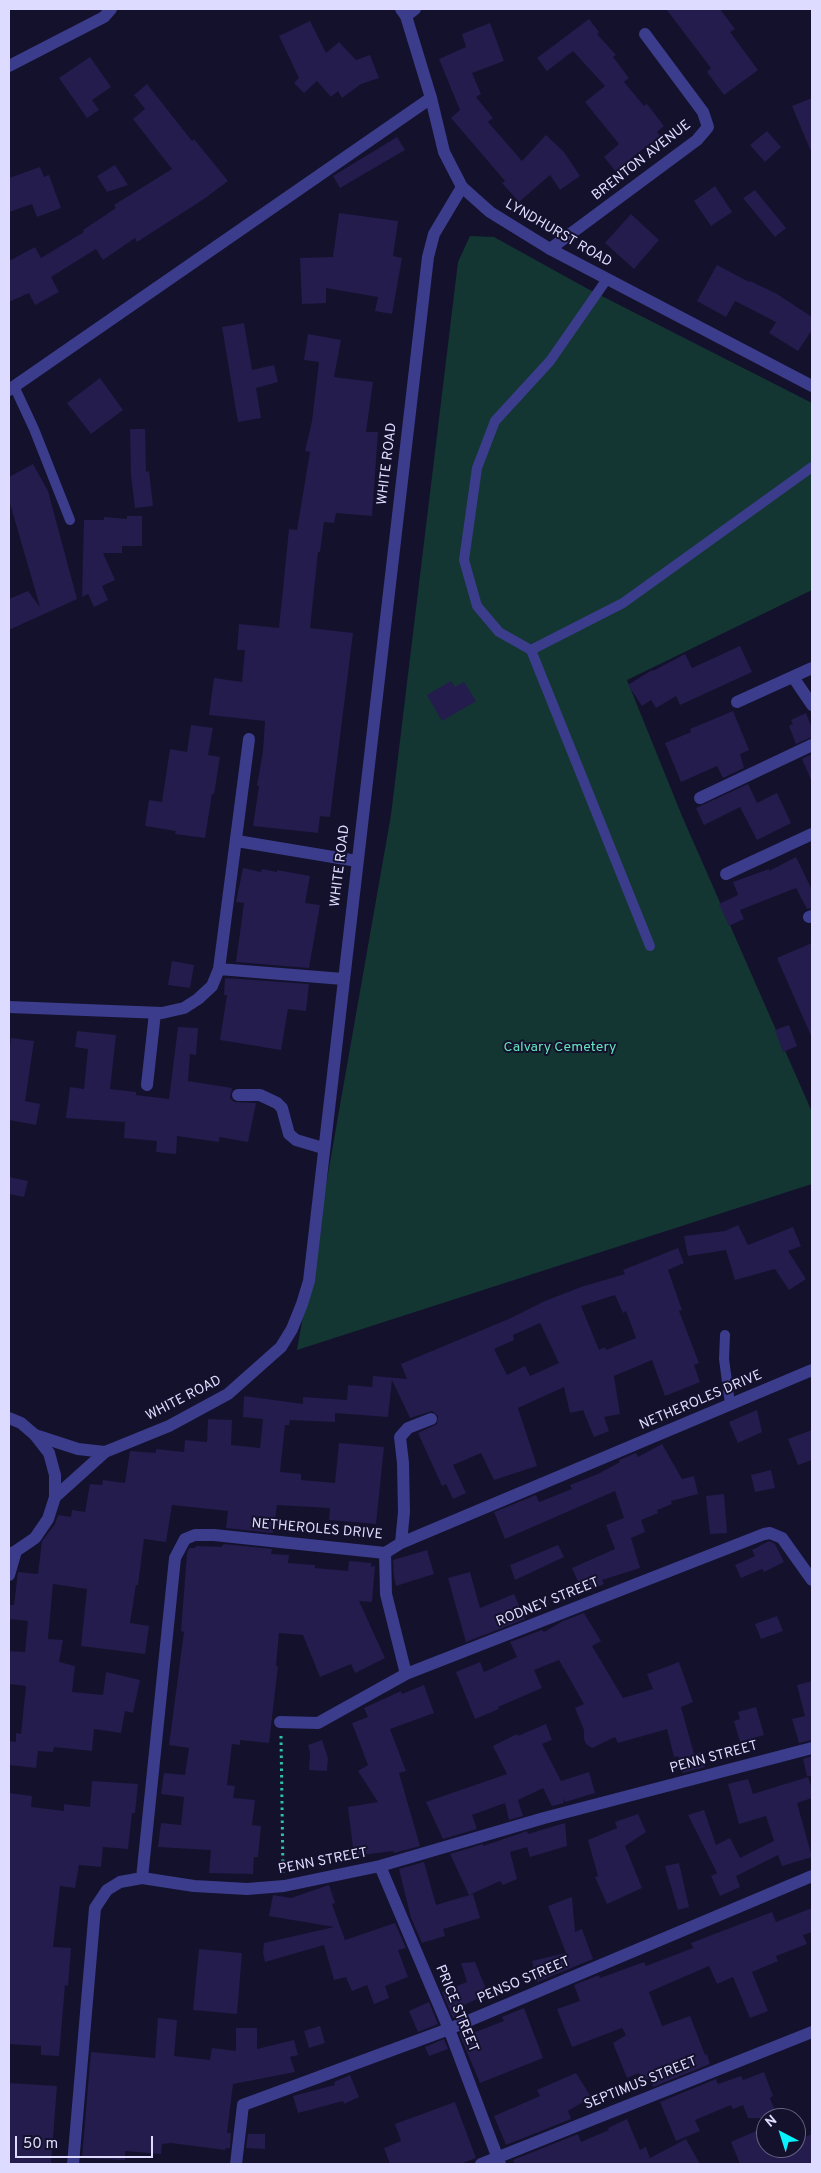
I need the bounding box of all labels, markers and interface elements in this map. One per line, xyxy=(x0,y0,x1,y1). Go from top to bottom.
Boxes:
street label: BRENTON AVENUE xyxy=(589,117,695,205)
street label: LYNDHURST ROAD xyxy=(502,197,614,271)
street label: WHITE ROAD xyxy=(375,422,401,506)
street label: WHITE ROAD xyxy=(328,824,354,908)
park label: Calvary Cemetery xyxy=(504,1040,616,1056)
street label: NETHEROLES DRIVE xyxy=(637,1368,765,1434)
street label: WHITE ROAD xyxy=(143,1373,225,1425)
street label: NETHEROLES DRIVE xyxy=(251,1516,383,1544)
street label: RODNEY STREET xyxy=(494,1575,602,1631)
street label: PENN STREET xyxy=(668,1738,760,1778)
street label: PENN STREET xyxy=(277,1845,369,1879)
street label: PENSO STREET xyxy=(475,1954,573,2008)
street label: PRICE STREET xyxy=(431,1963,481,2055)
street label: SEPTIMUS STREET xyxy=(582,2054,700,2114)
north arrow xyxy=(756,2108,806,2158)
text: N xyxy=(762,2112,781,2132)
scale bar xyxy=(18,2126,155,2158)
text: 50 m xyxy=(23,2135,58,2154)

